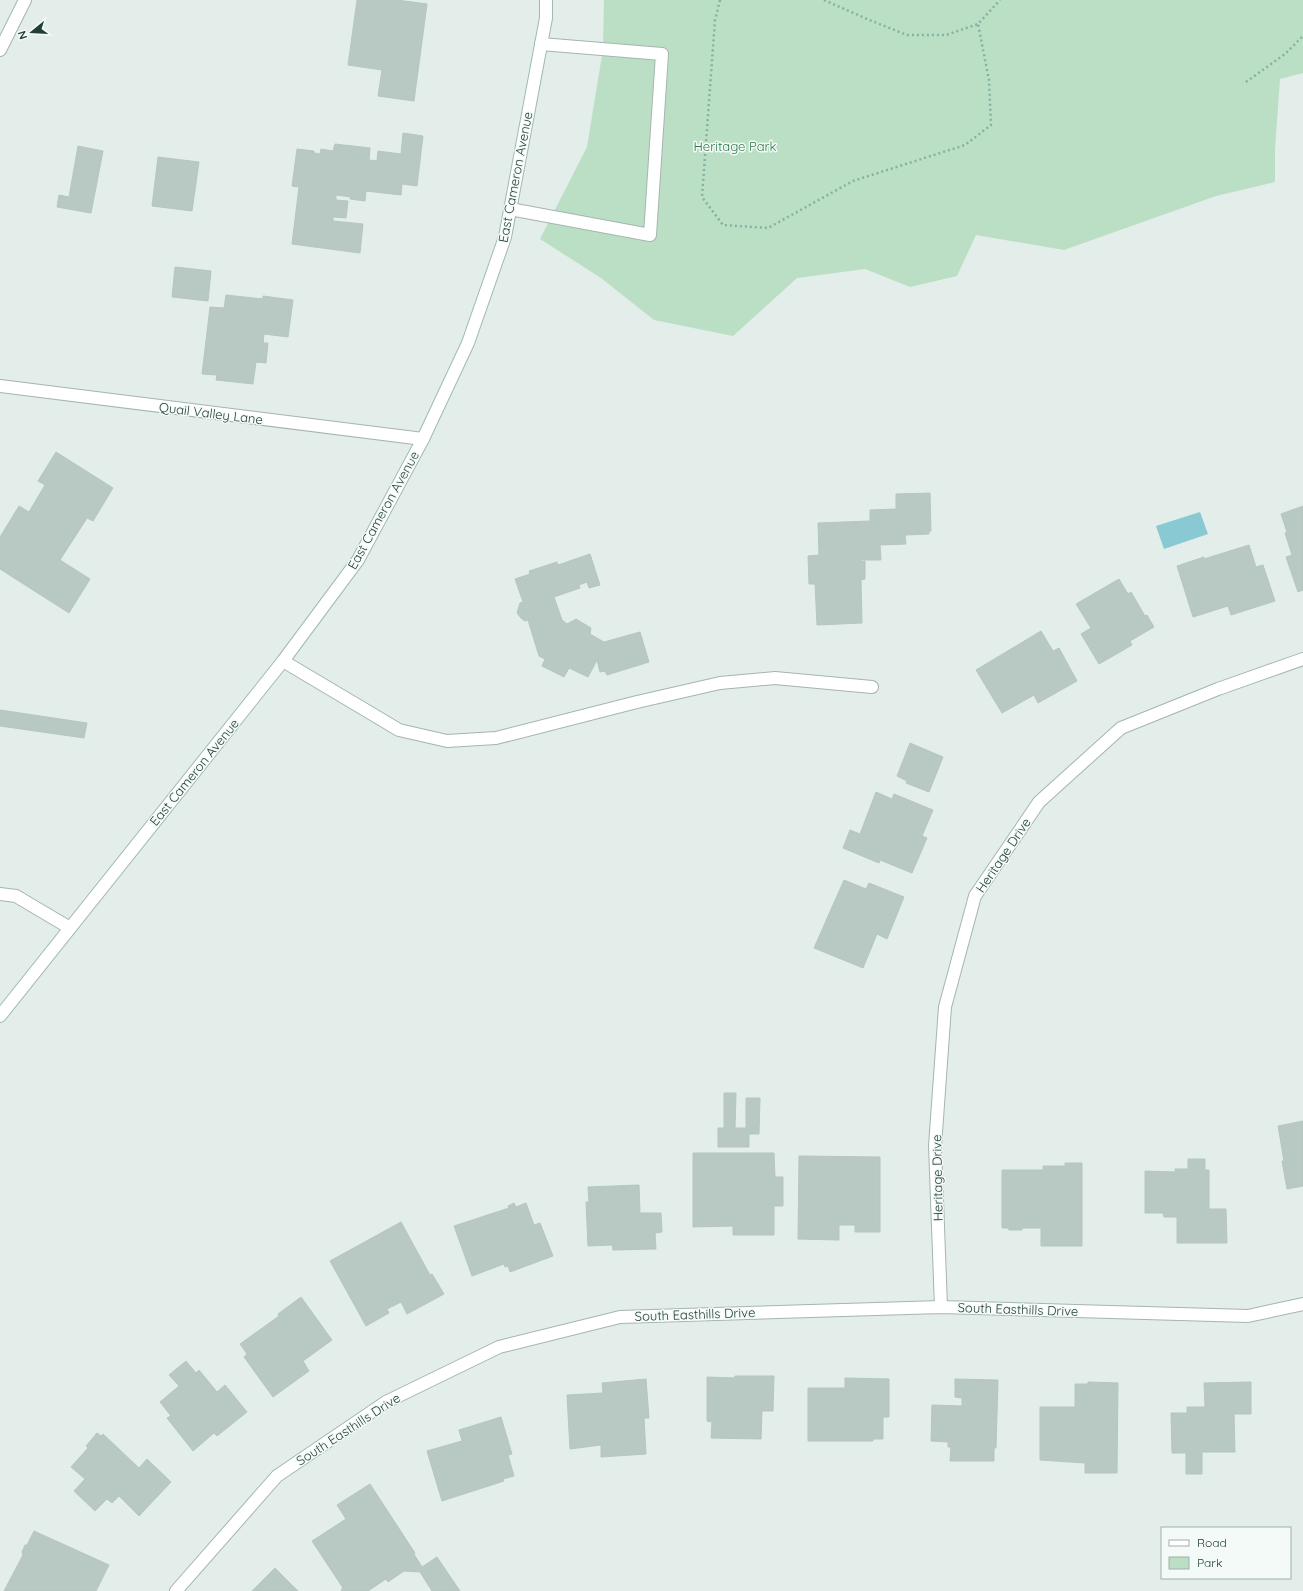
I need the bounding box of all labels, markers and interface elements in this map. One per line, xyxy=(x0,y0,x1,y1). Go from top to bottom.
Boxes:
north arrow xyxy=(12,12,52,52)
text: N xyxy=(15,29,30,41)
street label: East Cameron Avenue xyxy=(494,110,536,244)
park label: Heritage Park xyxy=(693,138,777,154)
street label: Quail Valley Lane xyxy=(158,399,264,427)
street label: East Cameron Avenue xyxy=(344,448,422,572)
street label: East Cameron Avenue xyxy=(146,715,242,829)
street label: Heritage Drive xyxy=(972,815,1034,895)
street label: Heritage Drive xyxy=(928,1134,946,1222)
street label: South Easthills Drive xyxy=(957,1299,1079,1319)
street label: South Easthills Drive xyxy=(634,1304,756,1324)
street label: South Easthills Drive xyxy=(293,1389,403,1469)
legend xyxy=(1161,1527,1291,1579)
text: Road xyxy=(1197,1535,1227,1550)
text: Park xyxy=(1197,1555,1222,1570)

